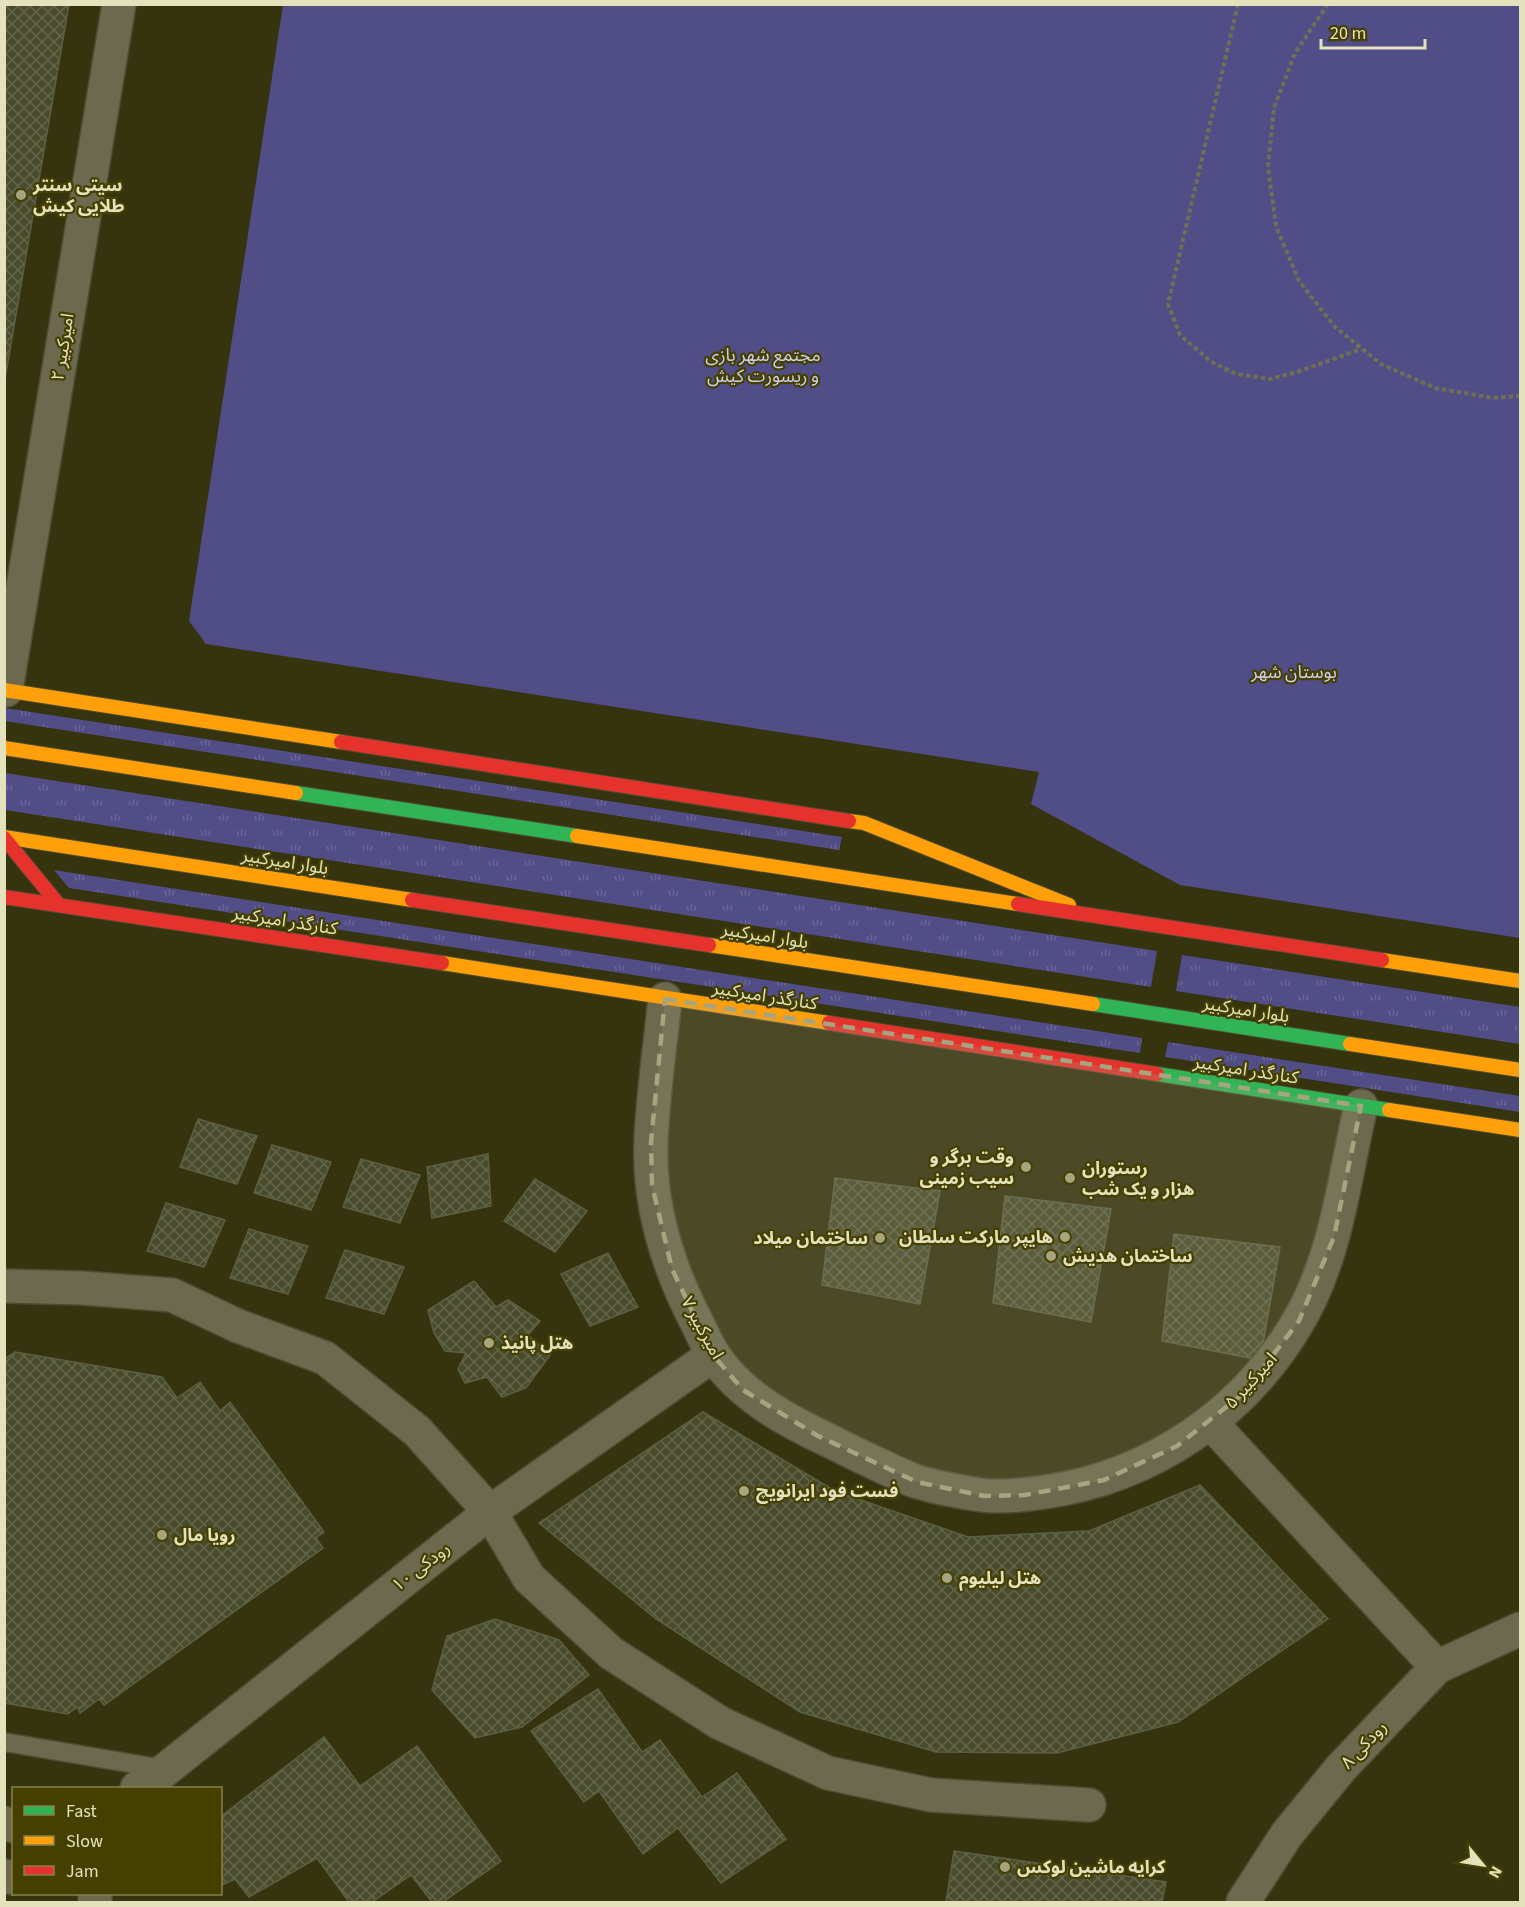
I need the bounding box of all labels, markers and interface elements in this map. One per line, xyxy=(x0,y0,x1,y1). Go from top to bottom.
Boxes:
scale bar xyxy=(1321,12,1424,50)
text: 20 m xyxy=(1330,21,1366,46)
place label: سیتی سنتر طلایی کیش xyxy=(32,173,124,219)
marker: سیتی سنتر طلایی کیش xyxy=(14,188,28,202)
street label: امیرکبیر ۲ xyxy=(45,311,81,383)
park label: مجتمع شهر بازی و ریسورت کیش xyxy=(705,343,821,389)
park label: بوستان شهر xyxy=(1250,660,1337,685)
street label: بلوار امیرکبیر xyxy=(239,843,330,881)
street label: کنارگذر امیرکبیر xyxy=(230,900,340,942)
street label: بلوار امیرکبیر xyxy=(719,917,810,955)
street label: کنارگذر امیرکبیر xyxy=(710,975,820,1017)
street label: بلوار امیرکبیر xyxy=(1200,991,1291,1029)
street label: کنارگذر امیرکبیر xyxy=(1191,1049,1301,1091)
place label: وقت برگر و سیب‌ زمینی xyxy=(920,1145,1014,1191)
place label: رستوران هزار و یک شب xyxy=(1082,1156,1194,1202)
marker: وقت برگر و سیب‌ زمینی xyxy=(1019,1160,1033,1174)
marker: رستوران هزار و یک شب xyxy=(1063,1171,1077,1185)
place label: هایپر مارکت سلطان xyxy=(899,1225,1053,1250)
place label: ساختمان میلاد xyxy=(753,1226,868,1251)
marker: هایپر مارکت سلطان xyxy=(1058,1230,1072,1244)
marker: ساختمان میلاد xyxy=(873,1231,887,1245)
place label: ساختمان هدیش xyxy=(1063,1244,1193,1269)
marker: ساختمان هدیش xyxy=(1044,1249,1058,1263)
street label: امیرکبیر ۷ xyxy=(675,1292,729,1364)
place label: هتل پانیذ xyxy=(501,1331,573,1356)
marker: هتل پانیذ xyxy=(482,1336,496,1350)
street label: امیرکبیر ۵ xyxy=(1219,1347,1283,1415)
place label: فست فود ایرانویچ xyxy=(756,1479,898,1504)
marker: فست فود ایرانویچ xyxy=(737,1484,751,1498)
place label: رویا مال xyxy=(174,1523,236,1548)
marker: رویا مال xyxy=(155,1528,169,1542)
street label: رودکی ۱۰ xyxy=(386,1536,456,1598)
place label: هتل لیلیوم xyxy=(959,1566,1041,1591)
marker: هتل لیلیوم xyxy=(940,1571,954,1585)
street label: رودکی ۸ xyxy=(1335,1715,1393,1775)
legend xyxy=(12,1787,222,1895)
text: Fast xyxy=(66,1799,97,1824)
text: Slow xyxy=(66,1829,103,1854)
north arrow xyxy=(1453,1835,1513,1895)
place label: کرایه ماشین لوکس xyxy=(1017,1855,1166,1880)
text: Jam xyxy=(66,1859,99,1884)
marker: کرایه ماشین لوکس xyxy=(998,1860,1012,1874)
text: N xyxy=(1483,1862,1507,1882)

